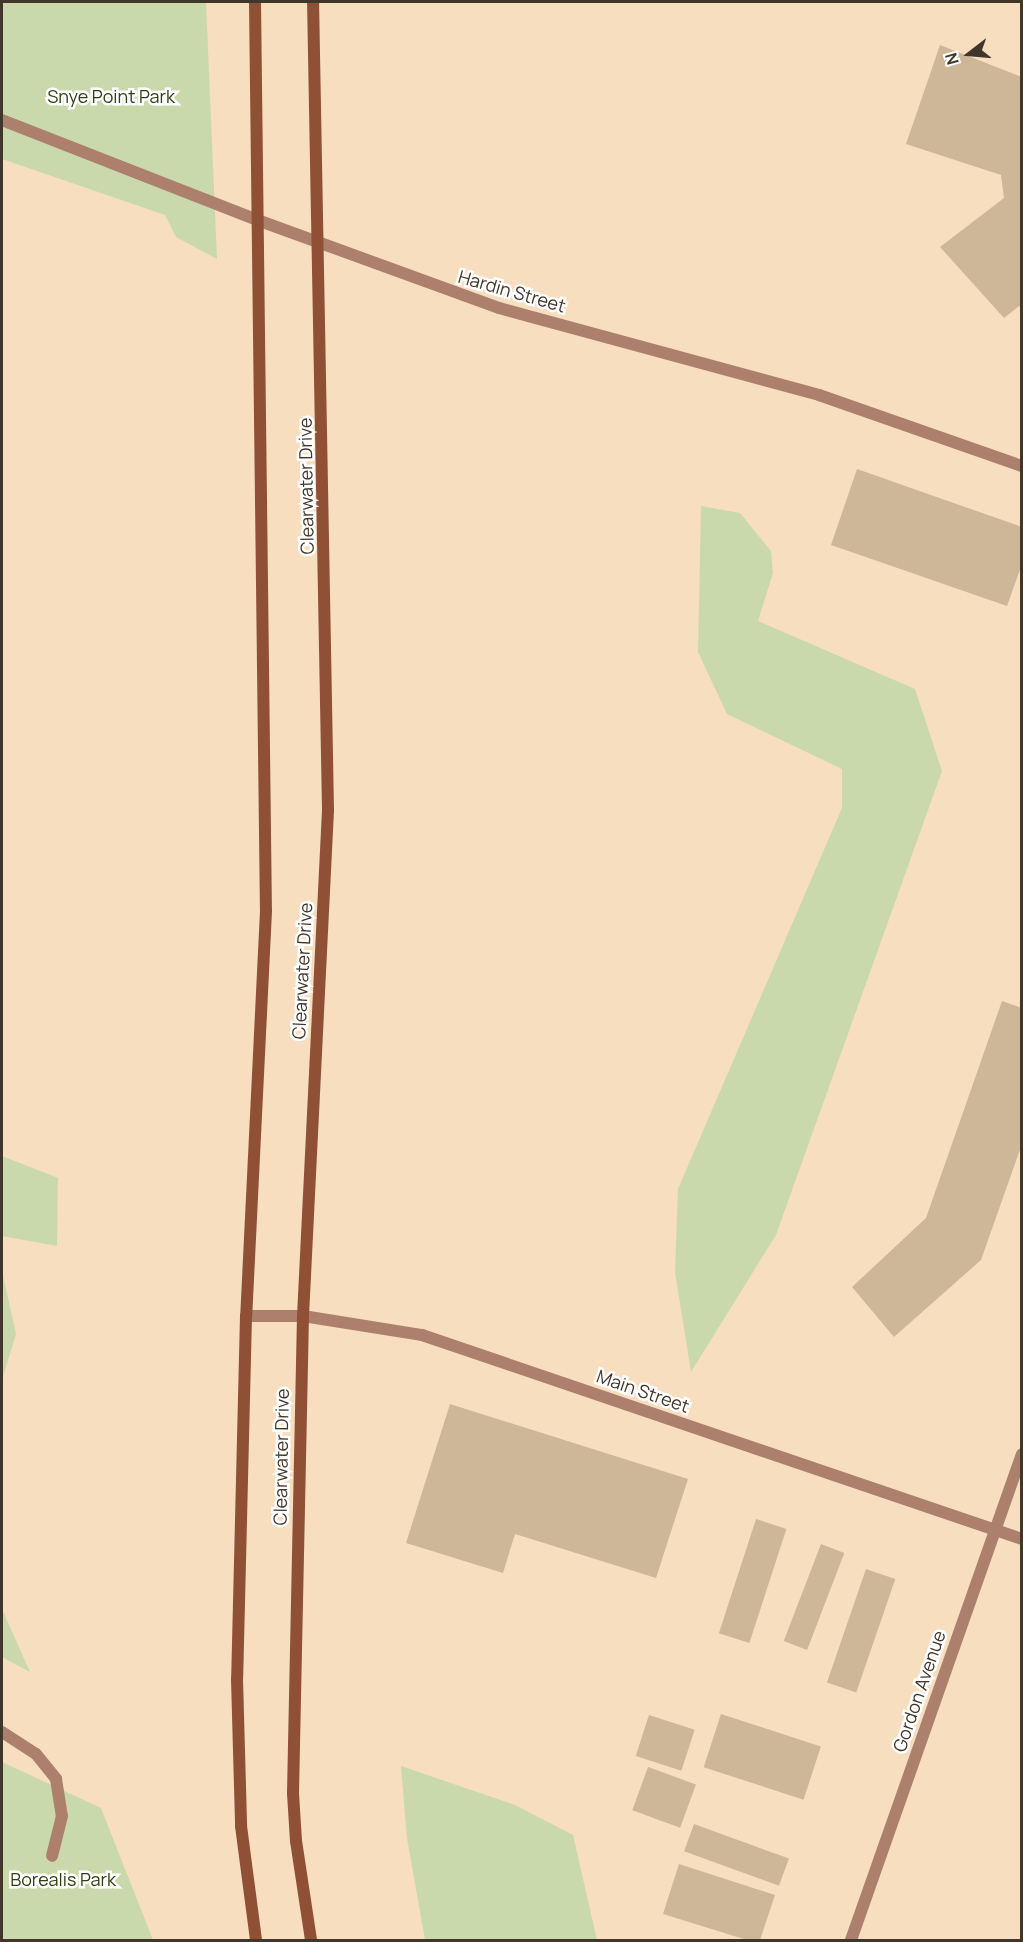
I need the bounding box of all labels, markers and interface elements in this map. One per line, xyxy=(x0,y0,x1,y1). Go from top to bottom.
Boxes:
north arrow xyxy=(939,24,999,84)
text: N xyxy=(940,50,964,68)
park label: Snye Point Park xyxy=(47,85,175,107)
street label: Hardin Street xyxy=(456,265,568,317)
street label: Clearwater Drive xyxy=(294,417,318,555)
street label: Clearwater Drive xyxy=(288,902,316,1040)
street label: Main Street xyxy=(594,1365,692,1417)
street label: Clearwater Drive xyxy=(269,1388,293,1526)
street label: Gordon Avenue xyxy=(888,1628,950,1754)
park label: Borealis Park xyxy=(10,1868,116,1890)

